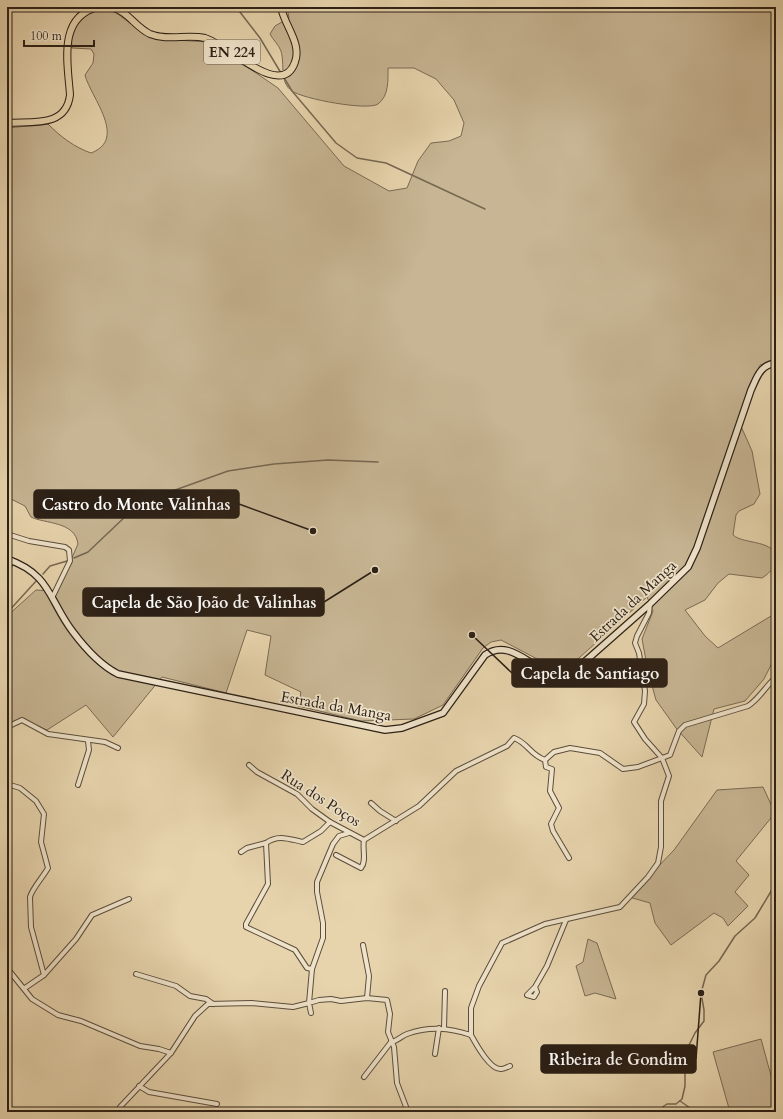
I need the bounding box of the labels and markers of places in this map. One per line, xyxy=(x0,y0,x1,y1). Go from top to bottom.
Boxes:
callout: Castro do Monte Valinhas xyxy=(34,490,239,518)
callout: Capela de São João de Valinhas xyxy=(83,588,324,616)
callout: Capela de Santiago xyxy=(512,659,667,687)
callout: Ribeira de Gondim xyxy=(541,1045,696,1073)

